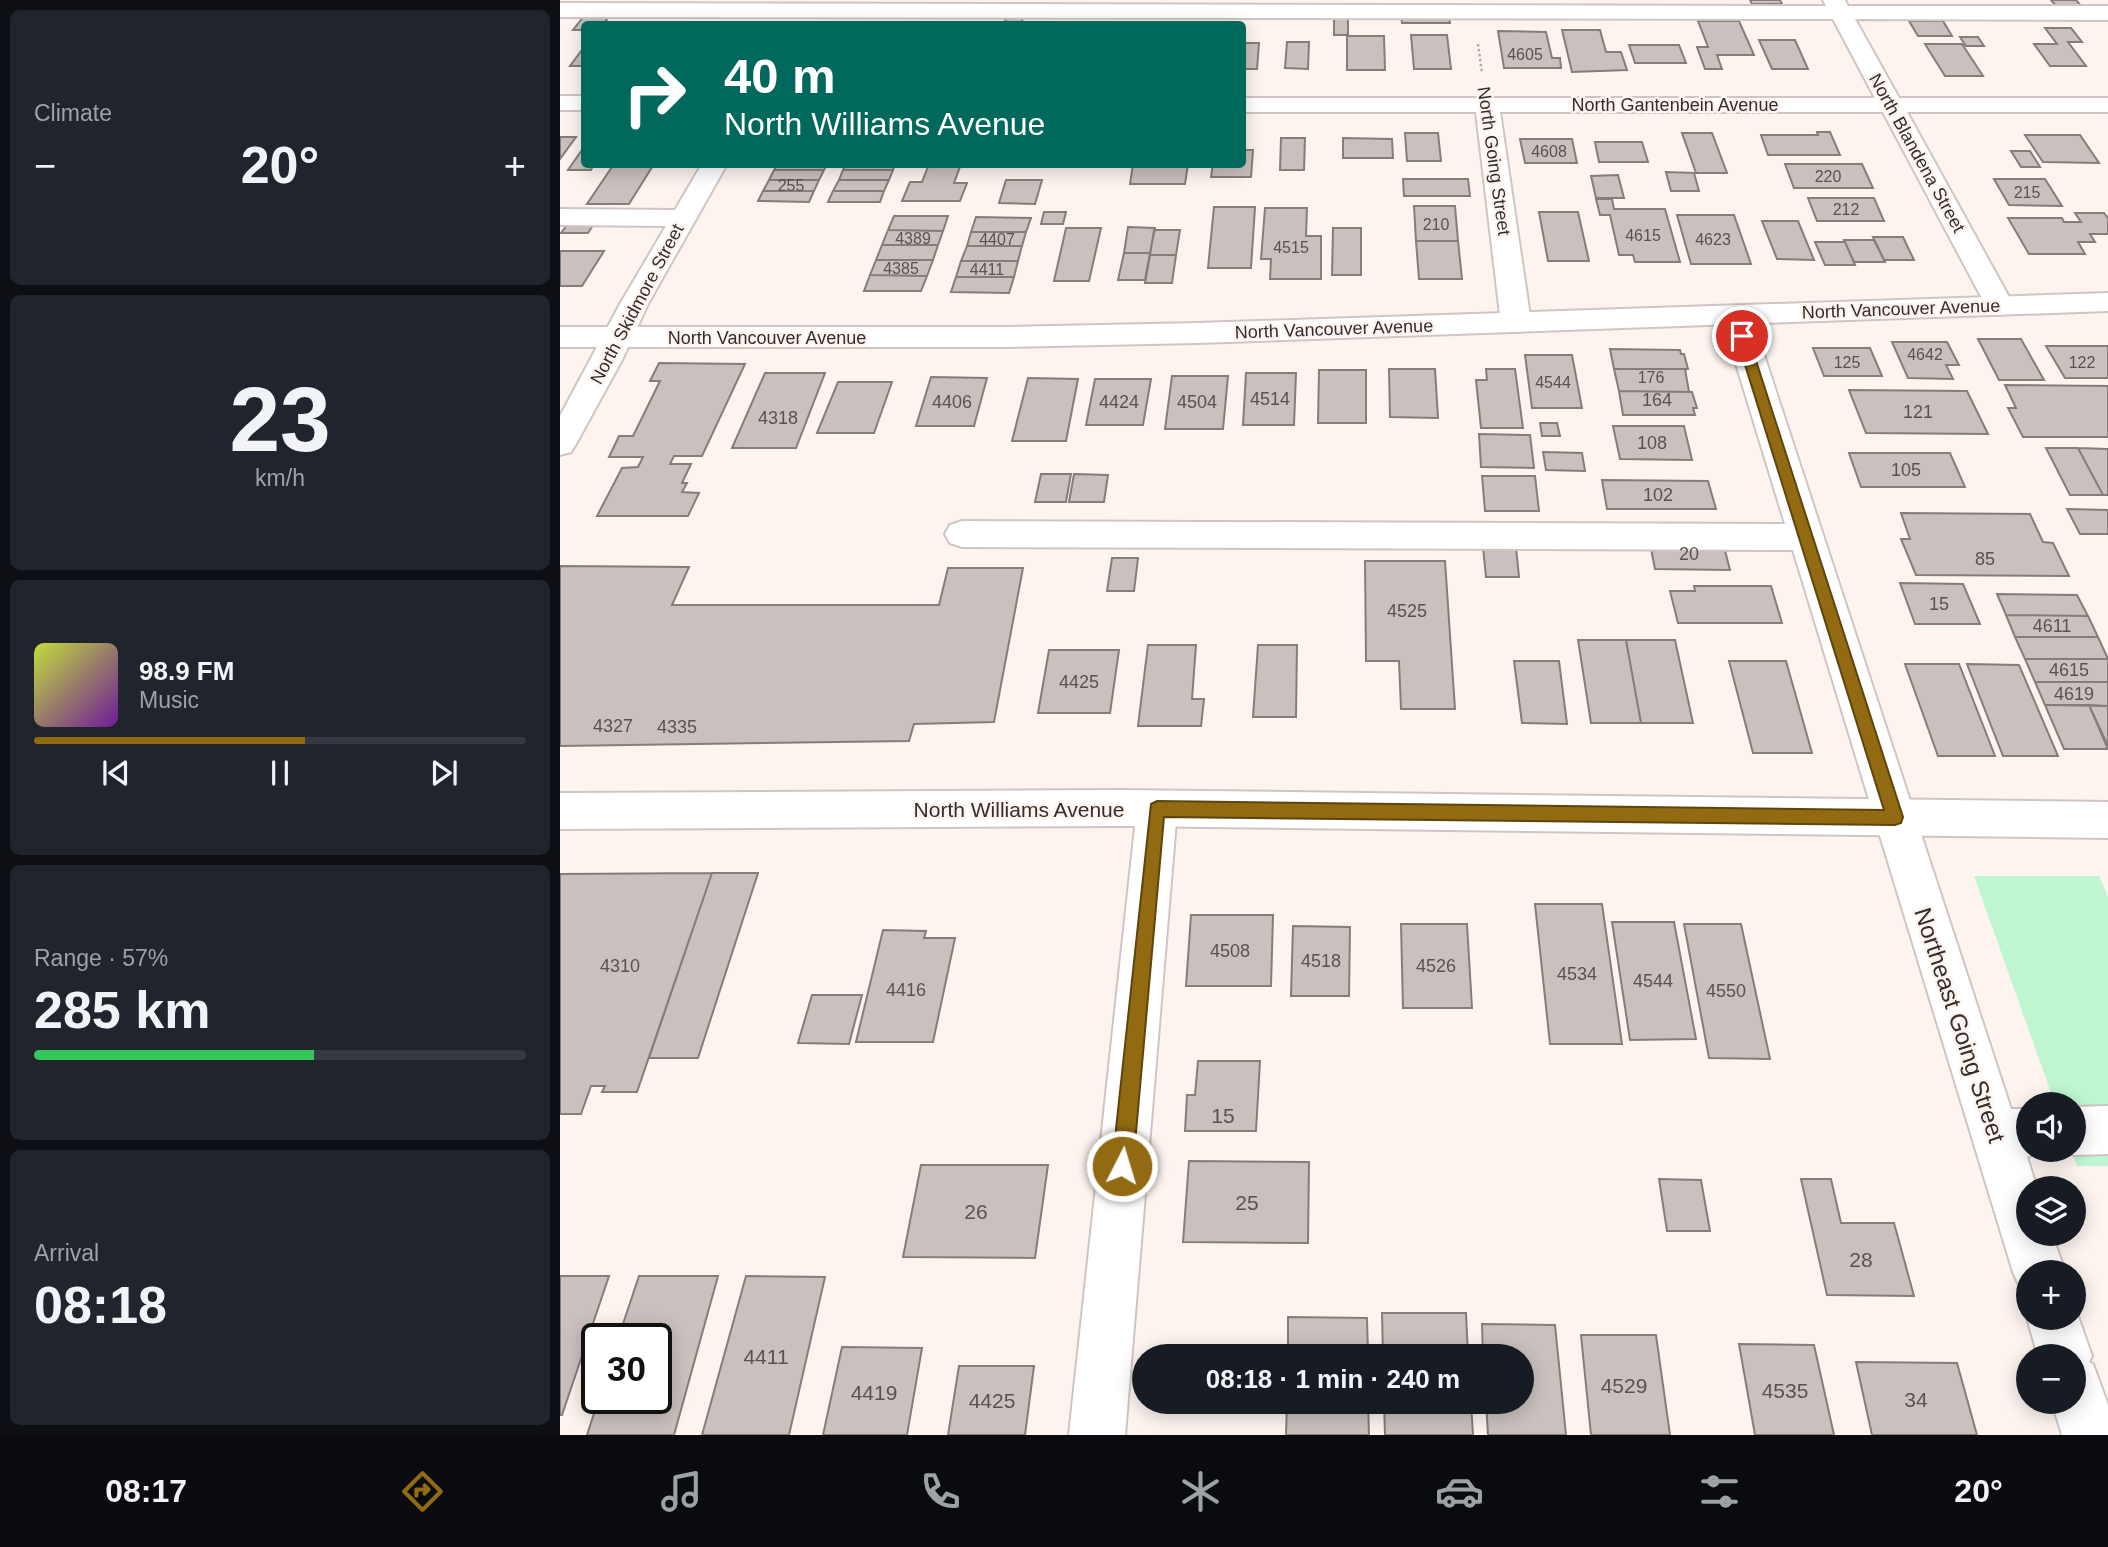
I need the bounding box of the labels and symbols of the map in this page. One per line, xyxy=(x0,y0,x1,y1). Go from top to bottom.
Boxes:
house number: 4605 xyxy=(1507,46,1543,63)
street label: North Blandena Street xyxy=(1865,70,1969,236)
street label: North Going Street xyxy=(1474,85,1514,237)
street label: North Gantenbein Avenue xyxy=(1572,95,1778,115)
house number: 4608 xyxy=(1531,143,1567,160)
house number: 220 xyxy=(1815,168,1841,185)
house number: 255 xyxy=(778,177,804,194)
house number: 215 xyxy=(2014,184,2040,201)
house number: 212 xyxy=(1833,201,1859,218)
house number: 210 xyxy=(1423,216,1449,233)
street label: North Skidmore Street xyxy=(586,221,688,387)
house number: 4615 xyxy=(1625,227,1661,244)
house number: 4389 xyxy=(895,230,931,247)
house number: 4407 xyxy=(979,231,1015,248)
house number: 4623 xyxy=(1695,231,1731,248)
house number: 4515 xyxy=(1273,239,1309,256)
house number: 4385 xyxy=(883,260,919,277)
house number: 4411 xyxy=(970,261,1004,278)
street label: North Vancouver Avenue xyxy=(1801,296,2001,322)
pin xyxy=(1712,306,1772,366)
street label: North Vancouver Avenue xyxy=(1234,316,1434,342)
street label: North Vancouver Avenue xyxy=(668,328,866,348)
house number: 4642 xyxy=(1907,346,1943,363)
house number: 125 xyxy=(1834,354,1860,371)
house number: 122 xyxy=(2069,354,2095,371)
house number: 176 xyxy=(1638,369,1664,386)
house number: 4544 xyxy=(1535,374,1571,391)
house number: 4514 xyxy=(1250,389,1290,409)
house number: 164 xyxy=(1642,390,1672,410)
house number: 4406 xyxy=(932,392,972,412)
house number: 4424 xyxy=(1099,392,1139,412)
house number: 4504 xyxy=(1177,392,1217,412)
house number: 121 xyxy=(1903,402,1933,422)
house number: 4318 xyxy=(758,408,798,428)
house number: 108 xyxy=(1637,433,1667,453)
house number: 105 xyxy=(1891,460,1921,480)
house number: 102 xyxy=(1643,485,1673,505)
house number: 20 xyxy=(1679,544,1699,564)
house number: 85 xyxy=(1975,549,1995,569)
house number: 15 xyxy=(1929,594,1949,614)
house number: 4525 xyxy=(1387,601,1427,621)
house number: 4611 xyxy=(2033,616,2071,636)
house number: 4615 xyxy=(2049,660,2089,680)
house number: 4425 xyxy=(1059,672,1099,692)
house number: 4619 xyxy=(2054,684,2094,704)
house number: 4327 xyxy=(593,716,633,736)
house number: 4335 xyxy=(657,717,697,737)
street label: North Williams Avenue xyxy=(914,798,1124,821)
street label: Northeast Going Street xyxy=(1909,904,2011,1146)
house number: 4508 xyxy=(1210,941,1250,961)
house number: 4518 xyxy=(1301,951,1341,971)
house number: 4310 xyxy=(600,956,640,976)
house number: 4526 xyxy=(1416,956,1456,976)
house number: 4534 xyxy=(1557,964,1597,984)
house number: 4544 xyxy=(1633,971,1673,991)
house number: 4416 xyxy=(886,980,926,1000)
house number: 4550 xyxy=(1706,981,1746,1001)
house number: 15 xyxy=(1211,1104,1235,1127)
position arrow xyxy=(1085,1129,1159,1203)
house number: 25 xyxy=(1235,1191,1259,1214)
house number: 26 xyxy=(964,1200,988,1223)
house number: 28 xyxy=(1849,1248,1873,1271)
speed limit sign: 30 xyxy=(581,1323,672,1414)
house number: 4411 xyxy=(743,1345,789,1368)
house number: 4529 xyxy=(1601,1374,1647,1397)
house number: 4535 xyxy=(1762,1379,1808,1402)
house number: 4419 xyxy=(851,1381,897,1404)
house number: 34 xyxy=(1904,1388,1928,1411)
house number: 4425 xyxy=(969,1389,1015,1412)

